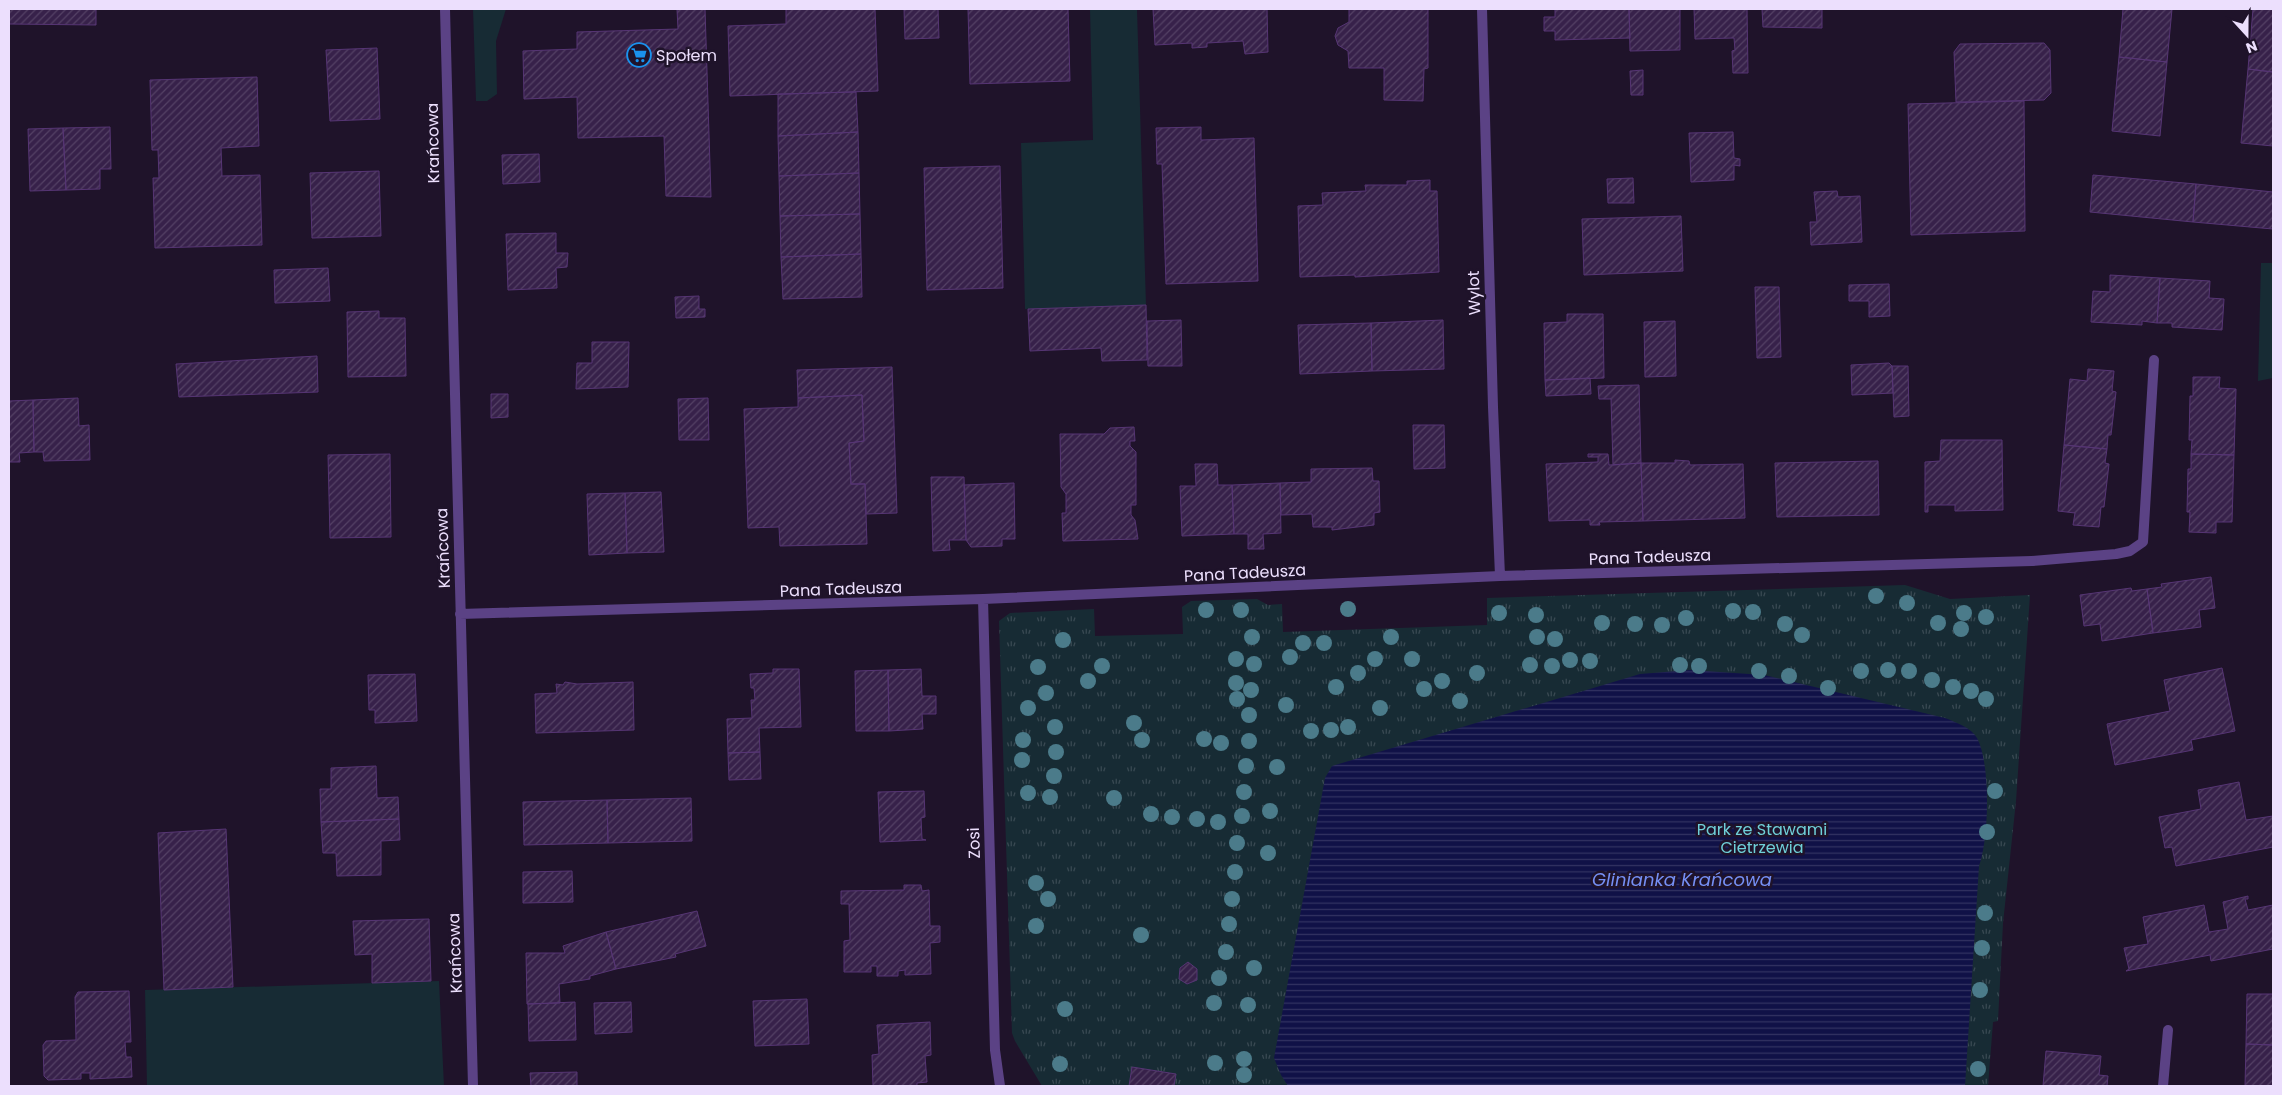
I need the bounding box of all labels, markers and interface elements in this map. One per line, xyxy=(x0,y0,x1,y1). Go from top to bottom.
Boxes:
north arrow xyxy=(2222,10,2272,60)
text: N xyxy=(2243,36,2260,58)
supermarket icon: Społem xyxy=(626,42,652,68)
place label: Społem xyxy=(656,44,717,67)
street label: Krańcowa xyxy=(421,103,445,183)
street label: Wylot xyxy=(1462,270,1486,316)
street label: Krańcowa xyxy=(430,507,456,589)
street label: Pana Tadeusza xyxy=(1588,543,1712,571)
street label: Pana Tadeusza xyxy=(1183,558,1307,588)
street label: Pana Tadeusza xyxy=(779,575,903,603)
park label: Park ze Stawami Cietrzewia xyxy=(1697,818,1827,859)
street label: Zosi xyxy=(962,827,986,859)
water label: Glinianka Krańcowa xyxy=(1592,867,1772,892)
street label: Krańcowa xyxy=(442,912,468,994)

